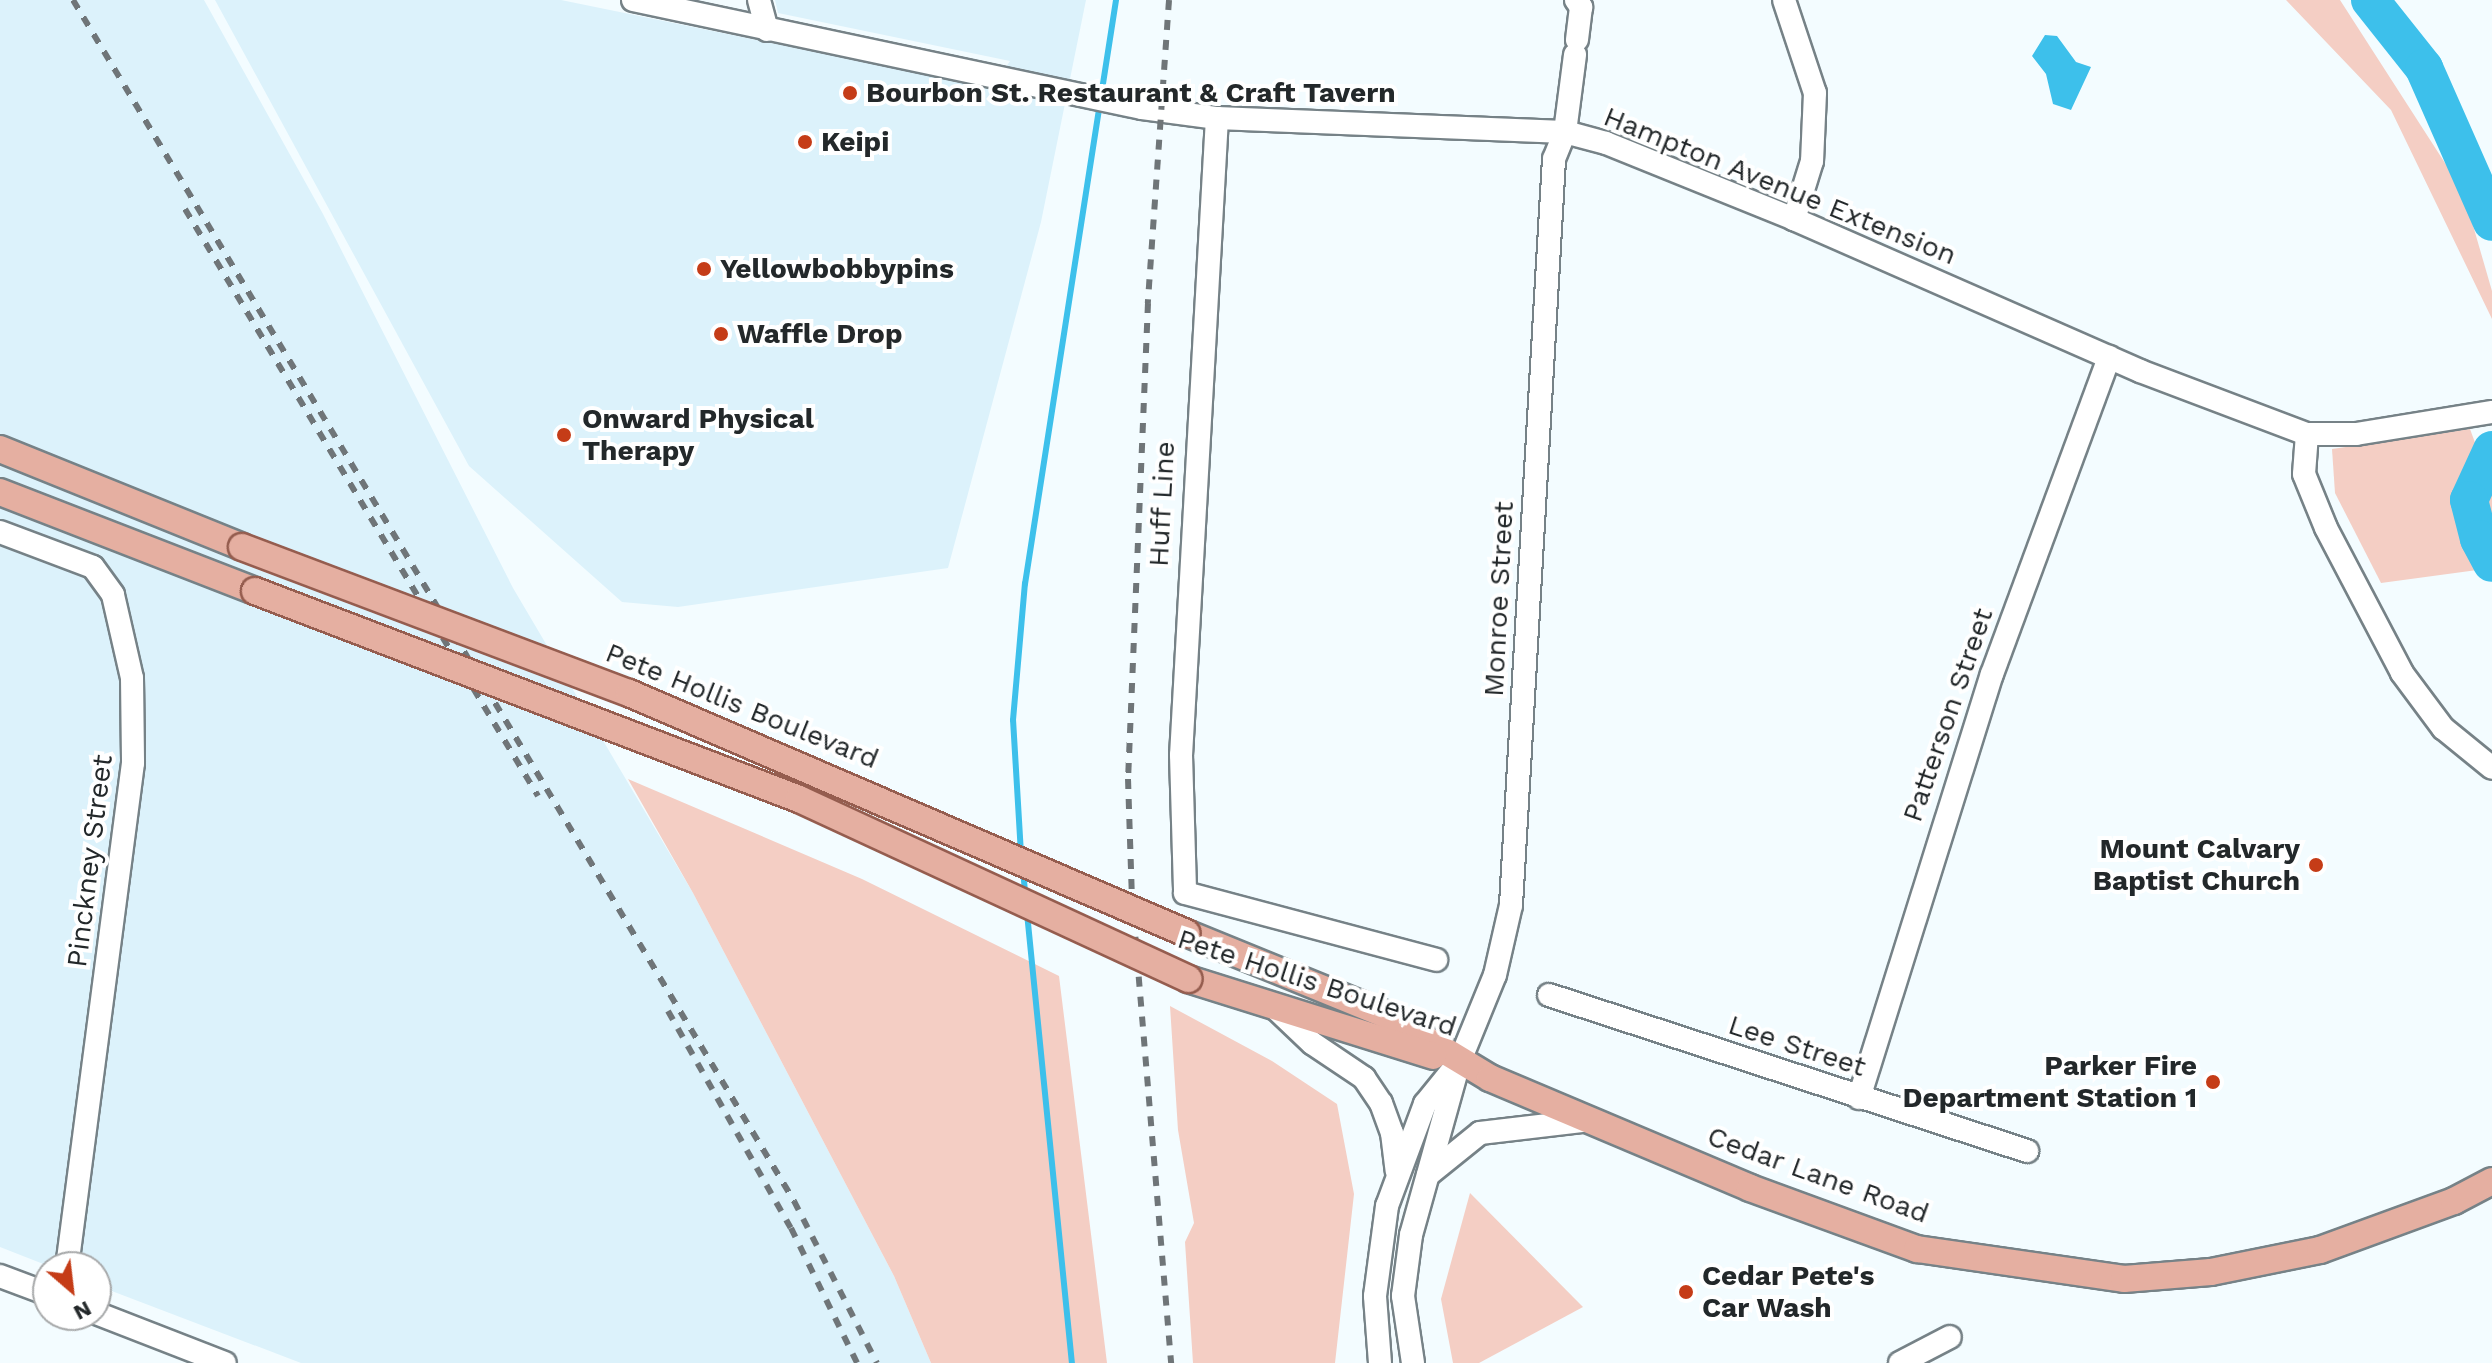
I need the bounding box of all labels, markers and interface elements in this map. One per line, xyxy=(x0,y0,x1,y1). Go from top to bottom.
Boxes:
place label: Bourbon St. Restaurant & Craft Tavern xyxy=(866,76,1396,110)
marker: Bourbon St. Restaurant & Craft Tavern xyxy=(841,84,859,102)
street label: Hampton Avenue Extension xyxy=(1598,100,1962,272)
place label: Keipi xyxy=(821,125,889,159)
marker: Keipi xyxy=(796,133,814,151)
place label: Yellowbobbypins xyxy=(720,252,954,286)
marker: Yellowbobbypins xyxy=(695,260,713,278)
place label: Waffle Drop xyxy=(737,317,902,351)
marker: Waffle Drop xyxy=(712,325,730,343)
place label: Onward Physical Therapy xyxy=(582,402,814,468)
marker: Onward Physical Therapy xyxy=(553,424,575,446)
street label: Huff Line xyxy=(1142,440,1182,568)
street label: Monroe Street xyxy=(1477,500,1521,698)
street label: Patterson Street xyxy=(1896,604,2000,826)
street label: Pete Hollis Boulevard xyxy=(601,636,883,776)
street label: Pinckney Street xyxy=(60,752,120,970)
place label: Mount Calvary Baptist Church xyxy=(2093,832,2300,898)
marker: Mount Calvary Baptist Church xyxy=(2307,856,2325,874)
street label: Pete Hollis Boulevard xyxy=(1173,922,1461,1044)
street label: Lee Street xyxy=(1724,1008,1870,1084)
place label: Parker Fire Department Station 1 xyxy=(1902,1049,2197,1115)
marker: Parker Fire Department Station 1 xyxy=(2204,1073,2222,1091)
street label: Cedar Lane Road xyxy=(1702,1119,1934,1231)
north arrow xyxy=(32,1251,112,1331)
place label: Cedar Pete's Car Wash xyxy=(1702,1259,1875,1325)
marker: Cedar Pete's Car Wash xyxy=(1677,1283,1695,1301)
text: N xyxy=(69,1296,96,1326)

